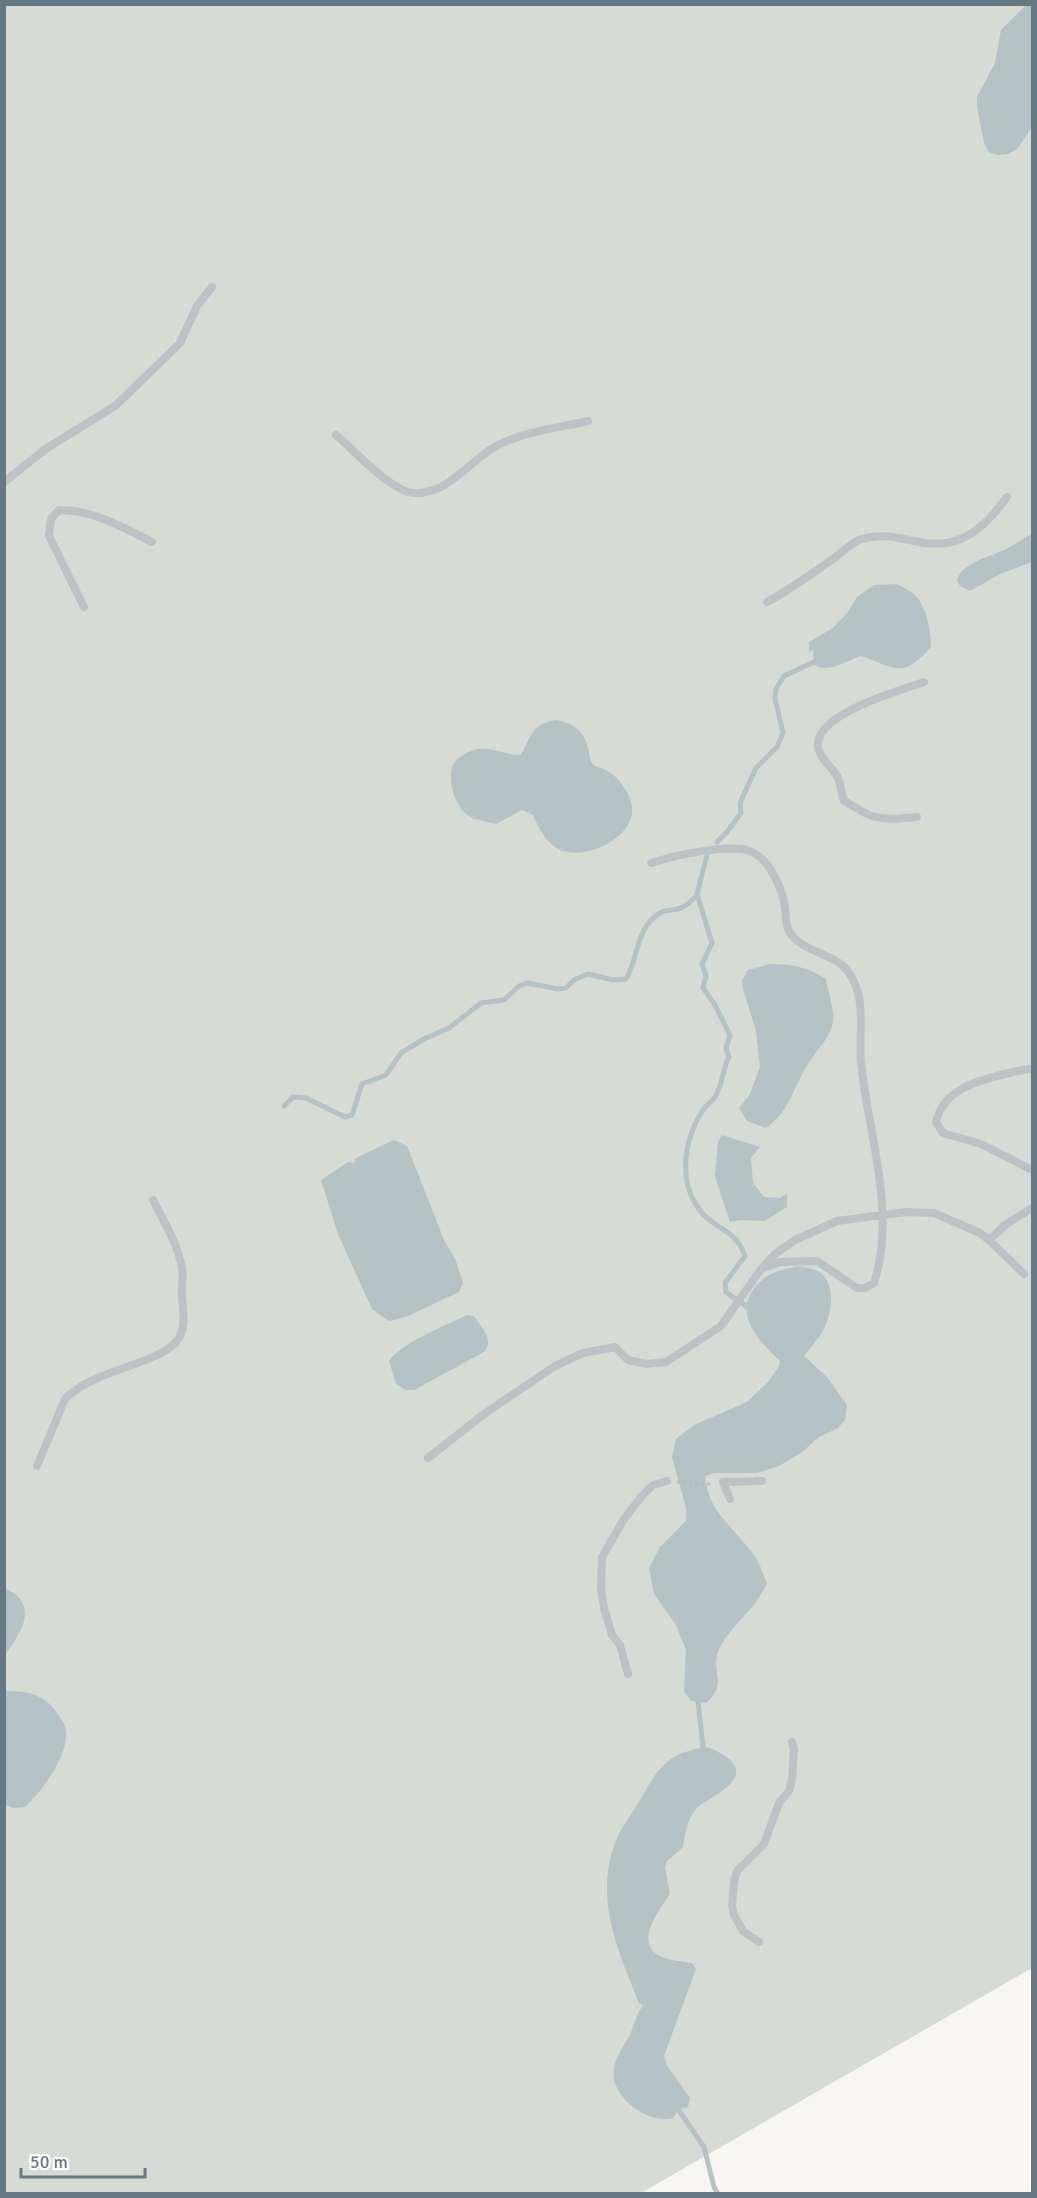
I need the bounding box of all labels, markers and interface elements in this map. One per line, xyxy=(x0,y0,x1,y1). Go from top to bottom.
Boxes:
scale bar xyxy=(21,2141,146,2179)
text: 50 m xyxy=(30,2151,68,2173)

